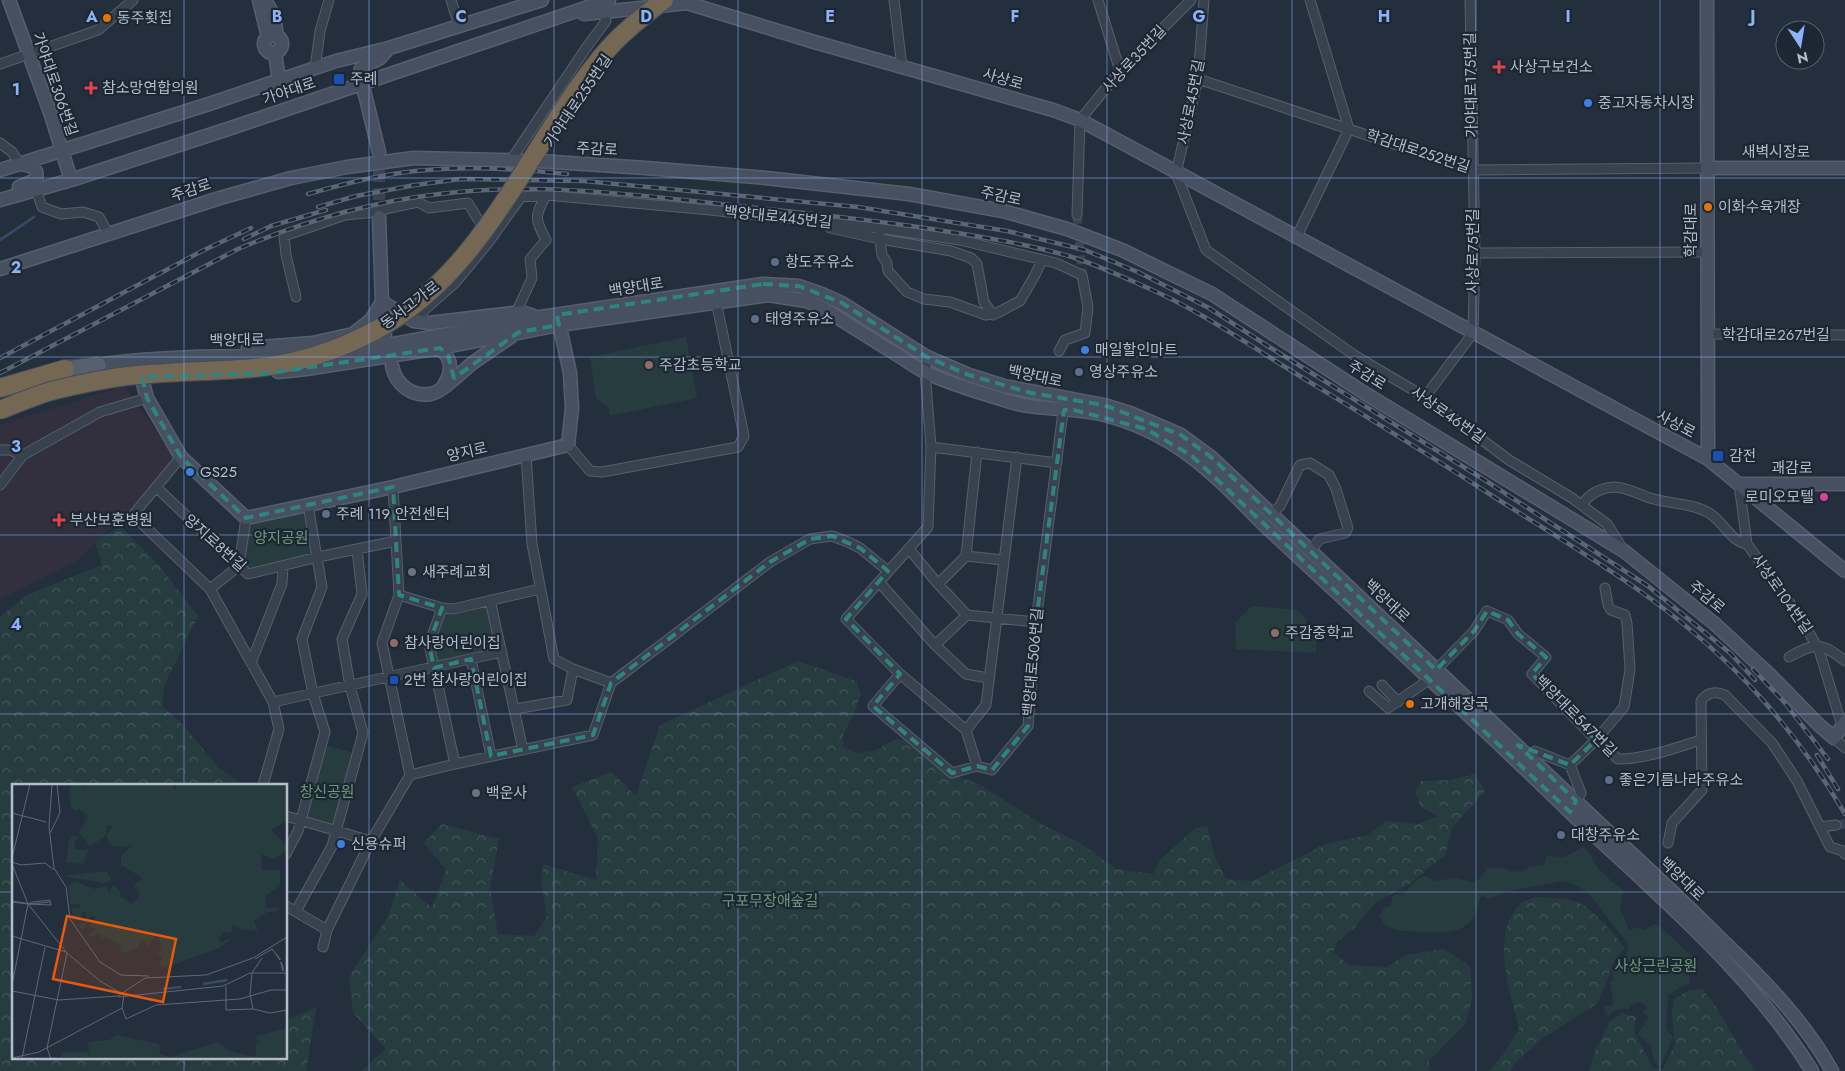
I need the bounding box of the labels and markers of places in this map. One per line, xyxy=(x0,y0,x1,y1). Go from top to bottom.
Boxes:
place label: 동주횟집 xyxy=(117,7,172,29)
marker: 동주횟집 xyxy=(101,12,113,24)
place label: 사상구보건소 xyxy=(1510,56,1593,78)
marker: 사상구보건소 xyxy=(1492,60,1506,74)
place label: 주례 xyxy=(350,68,378,90)
marker: 주례 xyxy=(332,72,346,86)
place label: 참소망연합의원 xyxy=(102,77,199,99)
marker: 참소망연합의원 xyxy=(84,81,98,95)
place label: 중고자동차시장 xyxy=(1598,92,1695,114)
marker: 중고자동차시장 xyxy=(1582,97,1594,109)
place label: 이화수육개장 xyxy=(1718,196,1801,218)
marker: 이화수육개장 xyxy=(1702,201,1714,213)
place label: 항도주유소 xyxy=(785,251,854,273)
marker: 항도주유소 xyxy=(769,256,781,268)
place label: 태영주유소 xyxy=(765,308,834,330)
marker: 태영주유소 xyxy=(749,313,761,325)
place label: 매일할인마트 xyxy=(1095,339,1178,361)
marker: 매일할인마트 xyxy=(1079,344,1091,356)
place label: 주감초등학교 xyxy=(659,354,742,376)
marker: 주감초등학교 xyxy=(643,359,655,371)
place label: 영상주유소 xyxy=(1089,361,1158,383)
marker: 영상주유소 xyxy=(1073,366,1085,378)
place label: 감전 xyxy=(1729,445,1757,467)
marker: 감전 xyxy=(1711,449,1725,463)
place label: GS25 xyxy=(200,461,237,483)
marker: GS25 xyxy=(184,466,196,478)
place label: 로미오모텔 xyxy=(1745,486,1814,508)
marker: 로미오모텔 xyxy=(1818,491,1830,503)
place label: 주례 119 안전센터 xyxy=(336,503,450,525)
marker: 주례 119 안전센터 xyxy=(320,508,332,520)
place label: 부산보훈병원 xyxy=(70,509,153,531)
marker: 부산보훈병원 xyxy=(52,513,66,527)
place label: 새주례교회 xyxy=(422,561,491,583)
marker: 새주례교회 xyxy=(406,566,418,578)
place label: 주감중학교 xyxy=(1285,622,1354,644)
marker: 주감중학교 xyxy=(1269,627,1281,639)
place label: 참사랑어린이집 xyxy=(404,632,501,654)
marker: 참사랑어린이집 xyxy=(388,637,400,649)
place label: 2번 참사랑어린이집 xyxy=(404,669,527,691)
marker: 2번 참사랑어린이집 xyxy=(388,674,400,686)
place label: 고개해장국 xyxy=(1420,693,1489,715)
marker: 고개해장국 xyxy=(1404,698,1416,710)
place label: 좋은기름나라주유소 xyxy=(1619,769,1743,791)
marker: 좋은기름나라주유소 xyxy=(1603,774,1615,786)
place label: 백운사 xyxy=(486,782,528,804)
marker: 백운사 xyxy=(470,787,482,799)
place label: 대창주유소 xyxy=(1571,824,1640,846)
marker: 대창주유소 xyxy=(1555,829,1567,841)
place label: 신용슈퍼 xyxy=(351,833,406,855)
marker: 신용슈퍼 xyxy=(335,838,347,850)

